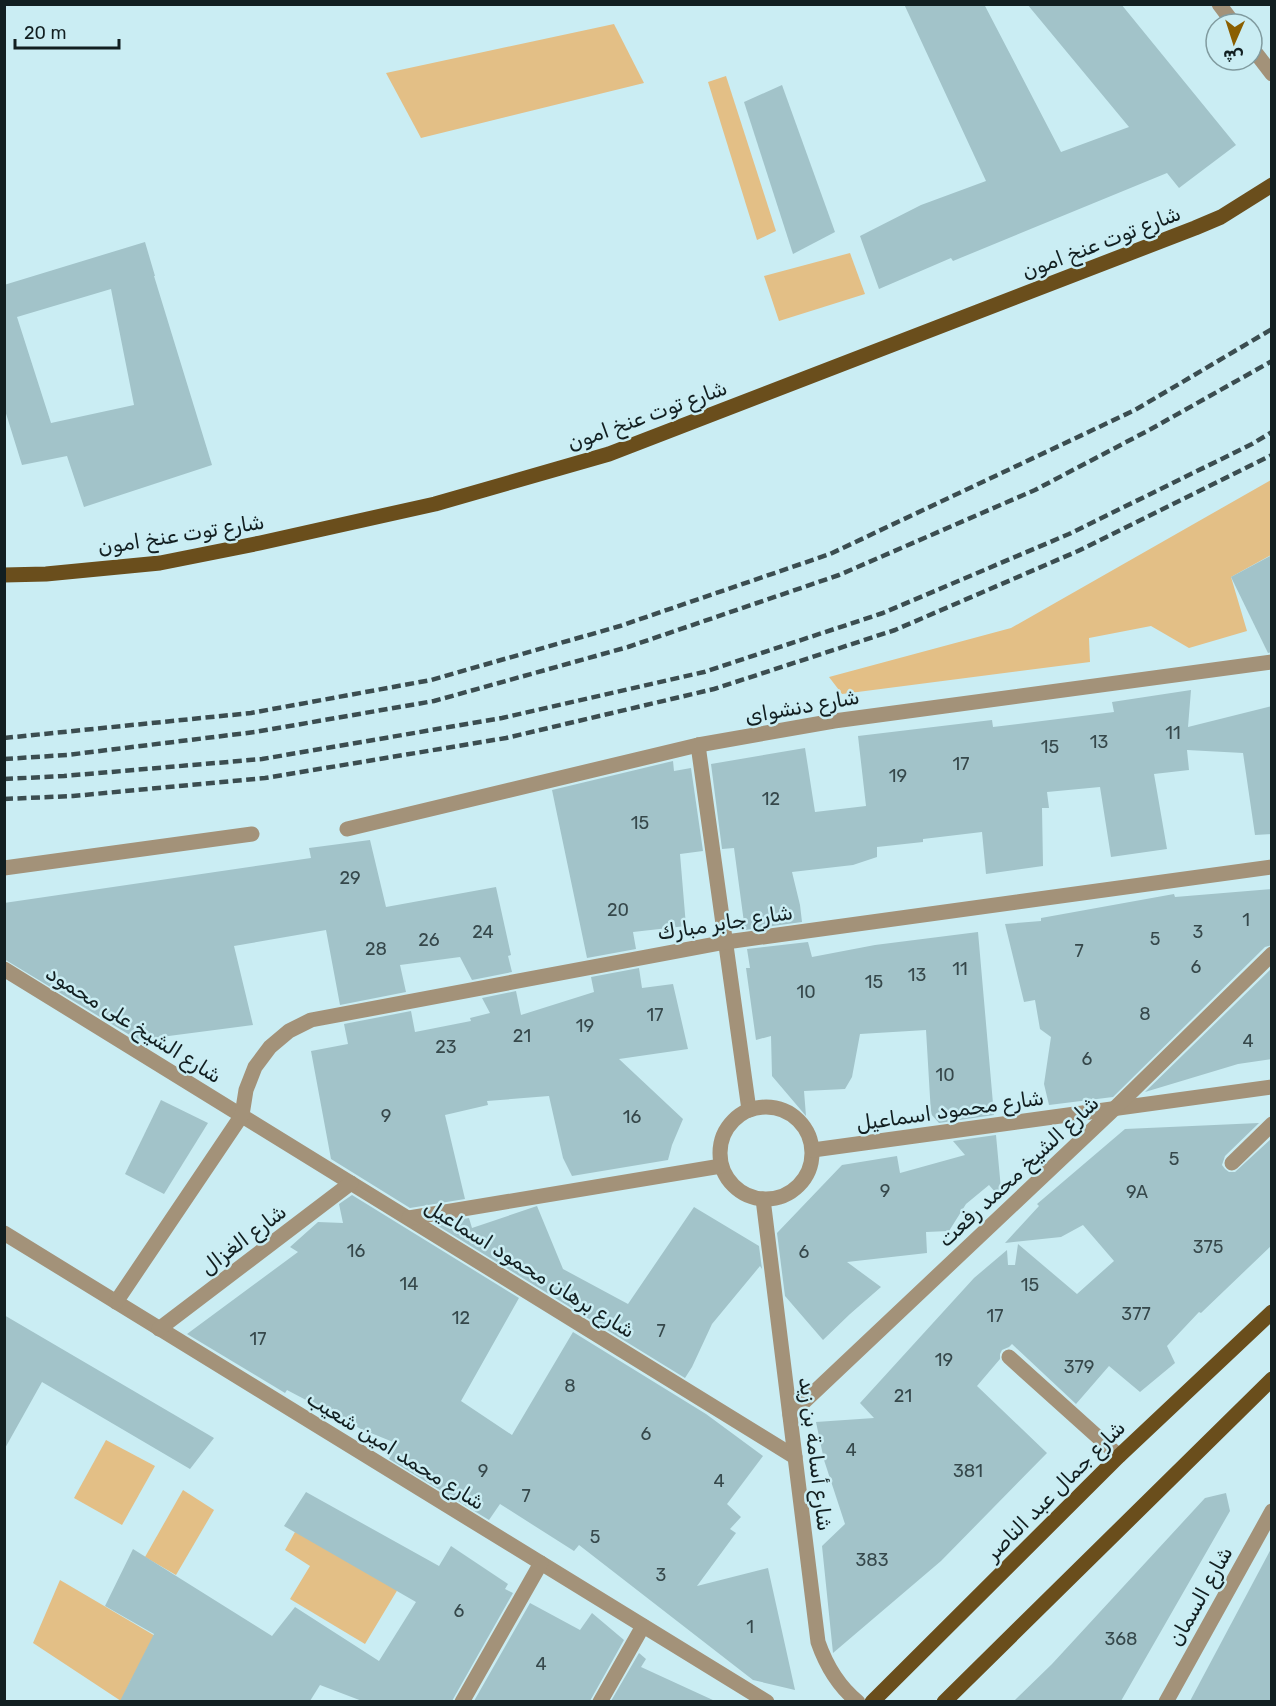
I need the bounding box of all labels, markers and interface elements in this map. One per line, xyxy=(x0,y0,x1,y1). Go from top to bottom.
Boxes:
scale bar xyxy=(15,12,118,50)
north arrow xyxy=(1204,12,1264,72)
text: 20 m xyxy=(24,22,66,44)
text: ش xyxy=(1223,46,1244,66)
street label: شارع توت عنخ امون xyxy=(1018,200,1185,286)
street label: شارع توت عنخ امون xyxy=(564,374,731,457)
street label: شارع توت عنخ امون xyxy=(96,508,266,561)
street label: شارع دنشواى xyxy=(743,684,862,730)
house number: 11 xyxy=(1165,722,1181,744)
house number: 13 xyxy=(1090,731,1108,753)
house number: 15 xyxy=(1041,736,1059,758)
house number: 17 xyxy=(953,753,969,775)
house number: 19 xyxy=(889,765,907,787)
house number: 12 xyxy=(762,788,780,810)
house number: 15 xyxy=(631,812,649,834)
house number: 29 xyxy=(339,867,361,889)
house number: 20 xyxy=(607,899,629,921)
street label: شارع جابر مبارك xyxy=(655,899,795,947)
house number: 1 xyxy=(1242,909,1250,931)
house number: 24 xyxy=(472,921,494,943)
house number: 3 xyxy=(1193,921,1203,943)
house number: 5 xyxy=(1150,928,1160,950)
house number: 26 xyxy=(418,929,440,951)
house number: 28 xyxy=(365,938,387,960)
house number: 7 xyxy=(1074,940,1084,962)
house number: 6 xyxy=(1191,956,1202,978)
house number: 11 xyxy=(952,958,968,980)
street label: شارع الشيخ على محمود xyxy=(40,960,227,1090)
house number: 13 xyxy=(908,964,926,986)
house number: 15 xyxy=(865,971,883,993)
house number: 10 xyxy=(796,981,816,1003)
house number: 8 xyxy=(1139,1003,1151,1025)
house number: 17 xyxy=(647,1004,663,1026)
house number: 19 xyxy=(576,1015,594,1037)
house number: 21 xyxy=(513,1025,531,1047)
house number: 4 xyxy=(1242,1030,1254,1052)
house number: 23 xyxy=(435,1036,457,1058)
house number: 6 xyxy=(1082,1048,1093,1070)
house number: 10 xyxy=(935,1064,955,1086)
street label: شارع محمود اسماعيل xyxy=(855,1084,1046,1138)
street label: شارع الشيخ محمد رفعت xyxy=(932,1090,1105,1253)
house number: 9 xyxy=(381,1105,391,1127)
house number: 16 xyxy=(623,1106,641,1128)
house number: 5 xyxy=(1169,1148,1179,1170)
house number: 9 xyxy=(880,1180,890,1202)
house number: 9A xyxy=(1126,1181,1148,1203)
street label: شارع برهان محمود اسماعيل xyxy=(419,1193,640,1345)
street label: شارع الغزال xyxy=(195,1199,292,1281)
house number: 375 xyxy=(1193,1236,1223,1258)
house number: 16 xyxy=(347,1240,365,1262)
house number: 6 xyxy=(799,1241,810,1263)
house number: 14 xyxy=(400,1273,418,1295)
house number: 15 xyxy=(1021,1274,1039,1296)
house number: 377 xyxy=(1121,1303,1151,1325)
house number: 17 xyxy=(987,1305,1003,1327)
house number: 12 xyxy=(452,1307,470,1329)
house number: 7 xyxy=(656,1320,666,1342)
house number: 17 xyxy=(250,1328,266,1350)
house number: 19 xyxy=(935,1349,953,1371)
house number: 379 xyxy=(1064,1356,1094,1378)
house number: 8 xyxy=(564,1375,576,1397)
street label: شارع أسامة بن زيد xyxy=(792,1376,838,1533)
street label: شارع محمد امين شعيب xyxy=(301,1385,490,1517)
house number: 21 xyxy=(894,1385,912,1407)
street label: شارع جمال عبد الناصر xyxy=(978,1415,1132,1568)
house number: 6 xyxy=(641,1423,652,1445)
house number: 4 xyxy=(845,1439,857,1461)
house number: 9 xyxy=(478,1460,488,1482)
house number: 381 xyxy=(953,1460,983,1482)
house number: 4 xyxy=(713,1470,725,1492)
house number: 7 xyxy=(521,1485,531,1507)
house number: 5 xyxy=(590,1526,600,1548)
street label: شارع السمان xyxy=(1162,1542,1239,1651)
house number: 383 xyxy=(855,1549,889,1571)
house number: 3 xyxy=(656,1564,666,1586)
house number: 6 xyxy=(454,1600,465,1622)
house number: 1 xyxy=(746,1616,754,1638)
house number: 368 xyxy=(1104,1628,1138,1650)
house number: 4 xyxy=(535,1653,547,1675)

